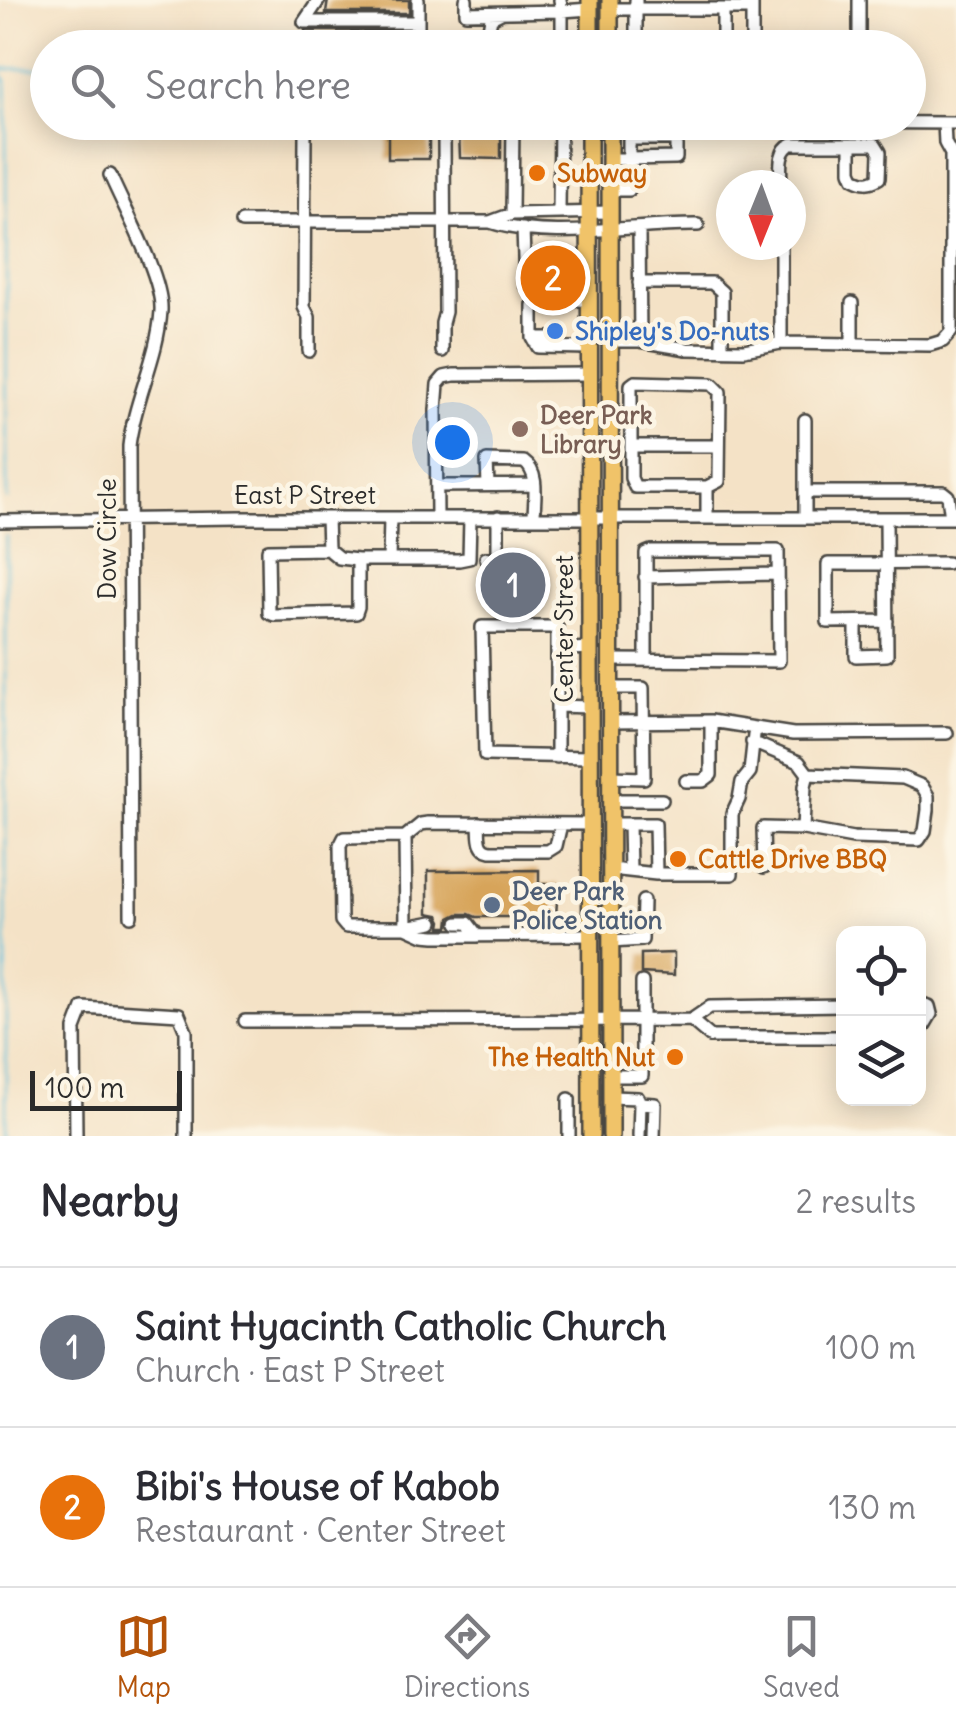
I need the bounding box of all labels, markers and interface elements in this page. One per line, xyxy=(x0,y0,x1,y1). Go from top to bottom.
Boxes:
search box xyxy=(30,30,926,140)
icon: search xyxy=(65,58,120,113)
text: Search here xyxy=(145,62,351,109)
place label: Subway xyxy=(557,157,647,189)
marker: Subway xyxy=(526,162,548,184)
north arrow xyxy=(716,170,806,260)
pin: 2 xyxy=(520,240,586,316)
place label: Shipley's Do-nuts xyxy=(575,315,770,347)
marker: Shipley's Do-nuts xyxy=(544,320,566,342)
place label: Deer Park Library xyxy=(540,399,653,460)
your location xyxy=(427,417,478,468)
marker: Deer Park Library xyxy=(509,418,531,440)
street label: Dow Circle xyxy=(91,478,123,600)
street label: East P Street xyxy=(234,479,376,511)
pin: 1 xyxy=(480,548,546,622)
street label: Center Street xyxy=(548,555,580,703)
place label: Cattle Drive BBQ xyxy=(698,843,887,875)
marker: Cattle Drive BBQ xyxy=(667,848,689,870)
place label: Deer Park Police Station xyxy=(512,875,663,936)
marker: Deer Park Police Station xyxy=(481,894,503,916)
map controls xyxy=(836,926,926,1106)
button: locate xyxy=(836,926,926,1016)
button: layers xyxy=(836,1016,926,1106)
place label: The Health Nut xyxy=(488,1041,656,1073)
marker: The Health Nut xyxy=(664,1046,686,1068)
scale bar xyxy=(30,1066,182,1110)
text: 100 m xyxy=(45,1070,124,1106)
text: Nearby xyxy=(40,1175,179,1227)
text: 2 results xyxy=(796,1181,916,1222)
text: Saint Hyacinth Catholic Church xyxy=(135,1303,667,1350)
text: 1 xyxy=(66,1327,79,1368)
text: 100 m xyxy=(826,1327,916,1368)
text: Church · East P Street xyxy=(135,1350,445,1391)
text: Bibi's House of Kabob xyxy=(135,1463,500,1510)
text: 2 xyxy=(64,1487,81,1528)
text: 130 m xyxy=(828,1487,916,1528)
text: Restaurant · Center Street xyxy=(135,1510,506,1551)
tab: Map xyxy=(116,1609,171,1705)
tab: Directions xyxy=(404,1609,530,1705)
tab: Saved xyxy=(763,1609,840,1705)

